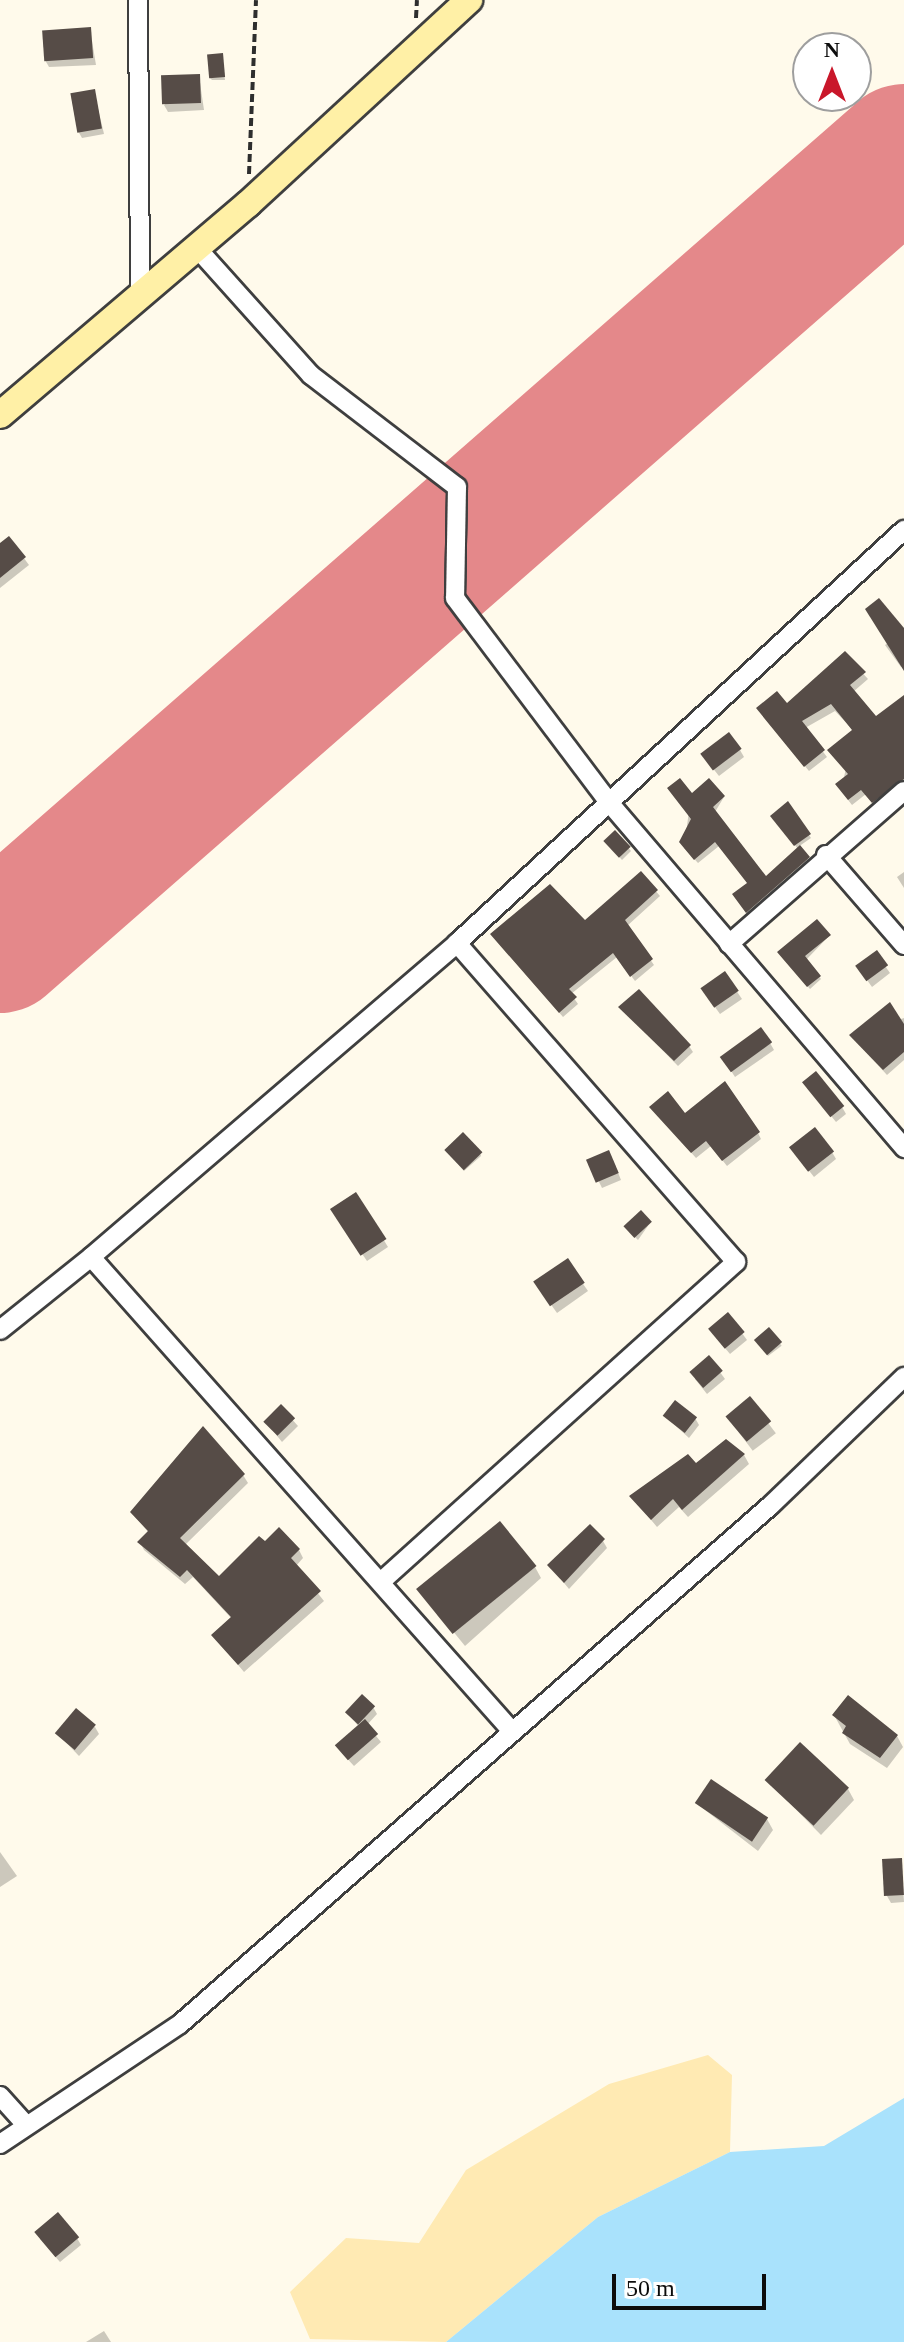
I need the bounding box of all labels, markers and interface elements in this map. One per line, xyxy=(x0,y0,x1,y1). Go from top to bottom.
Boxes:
north arrow xyxy=(792,32,872,112)
text: N xyxy=(824,37,840,62)
scale bar xyxy=(616,2258,770,2308)
text: 50 m xyxy=(626,2275,675,2301)

